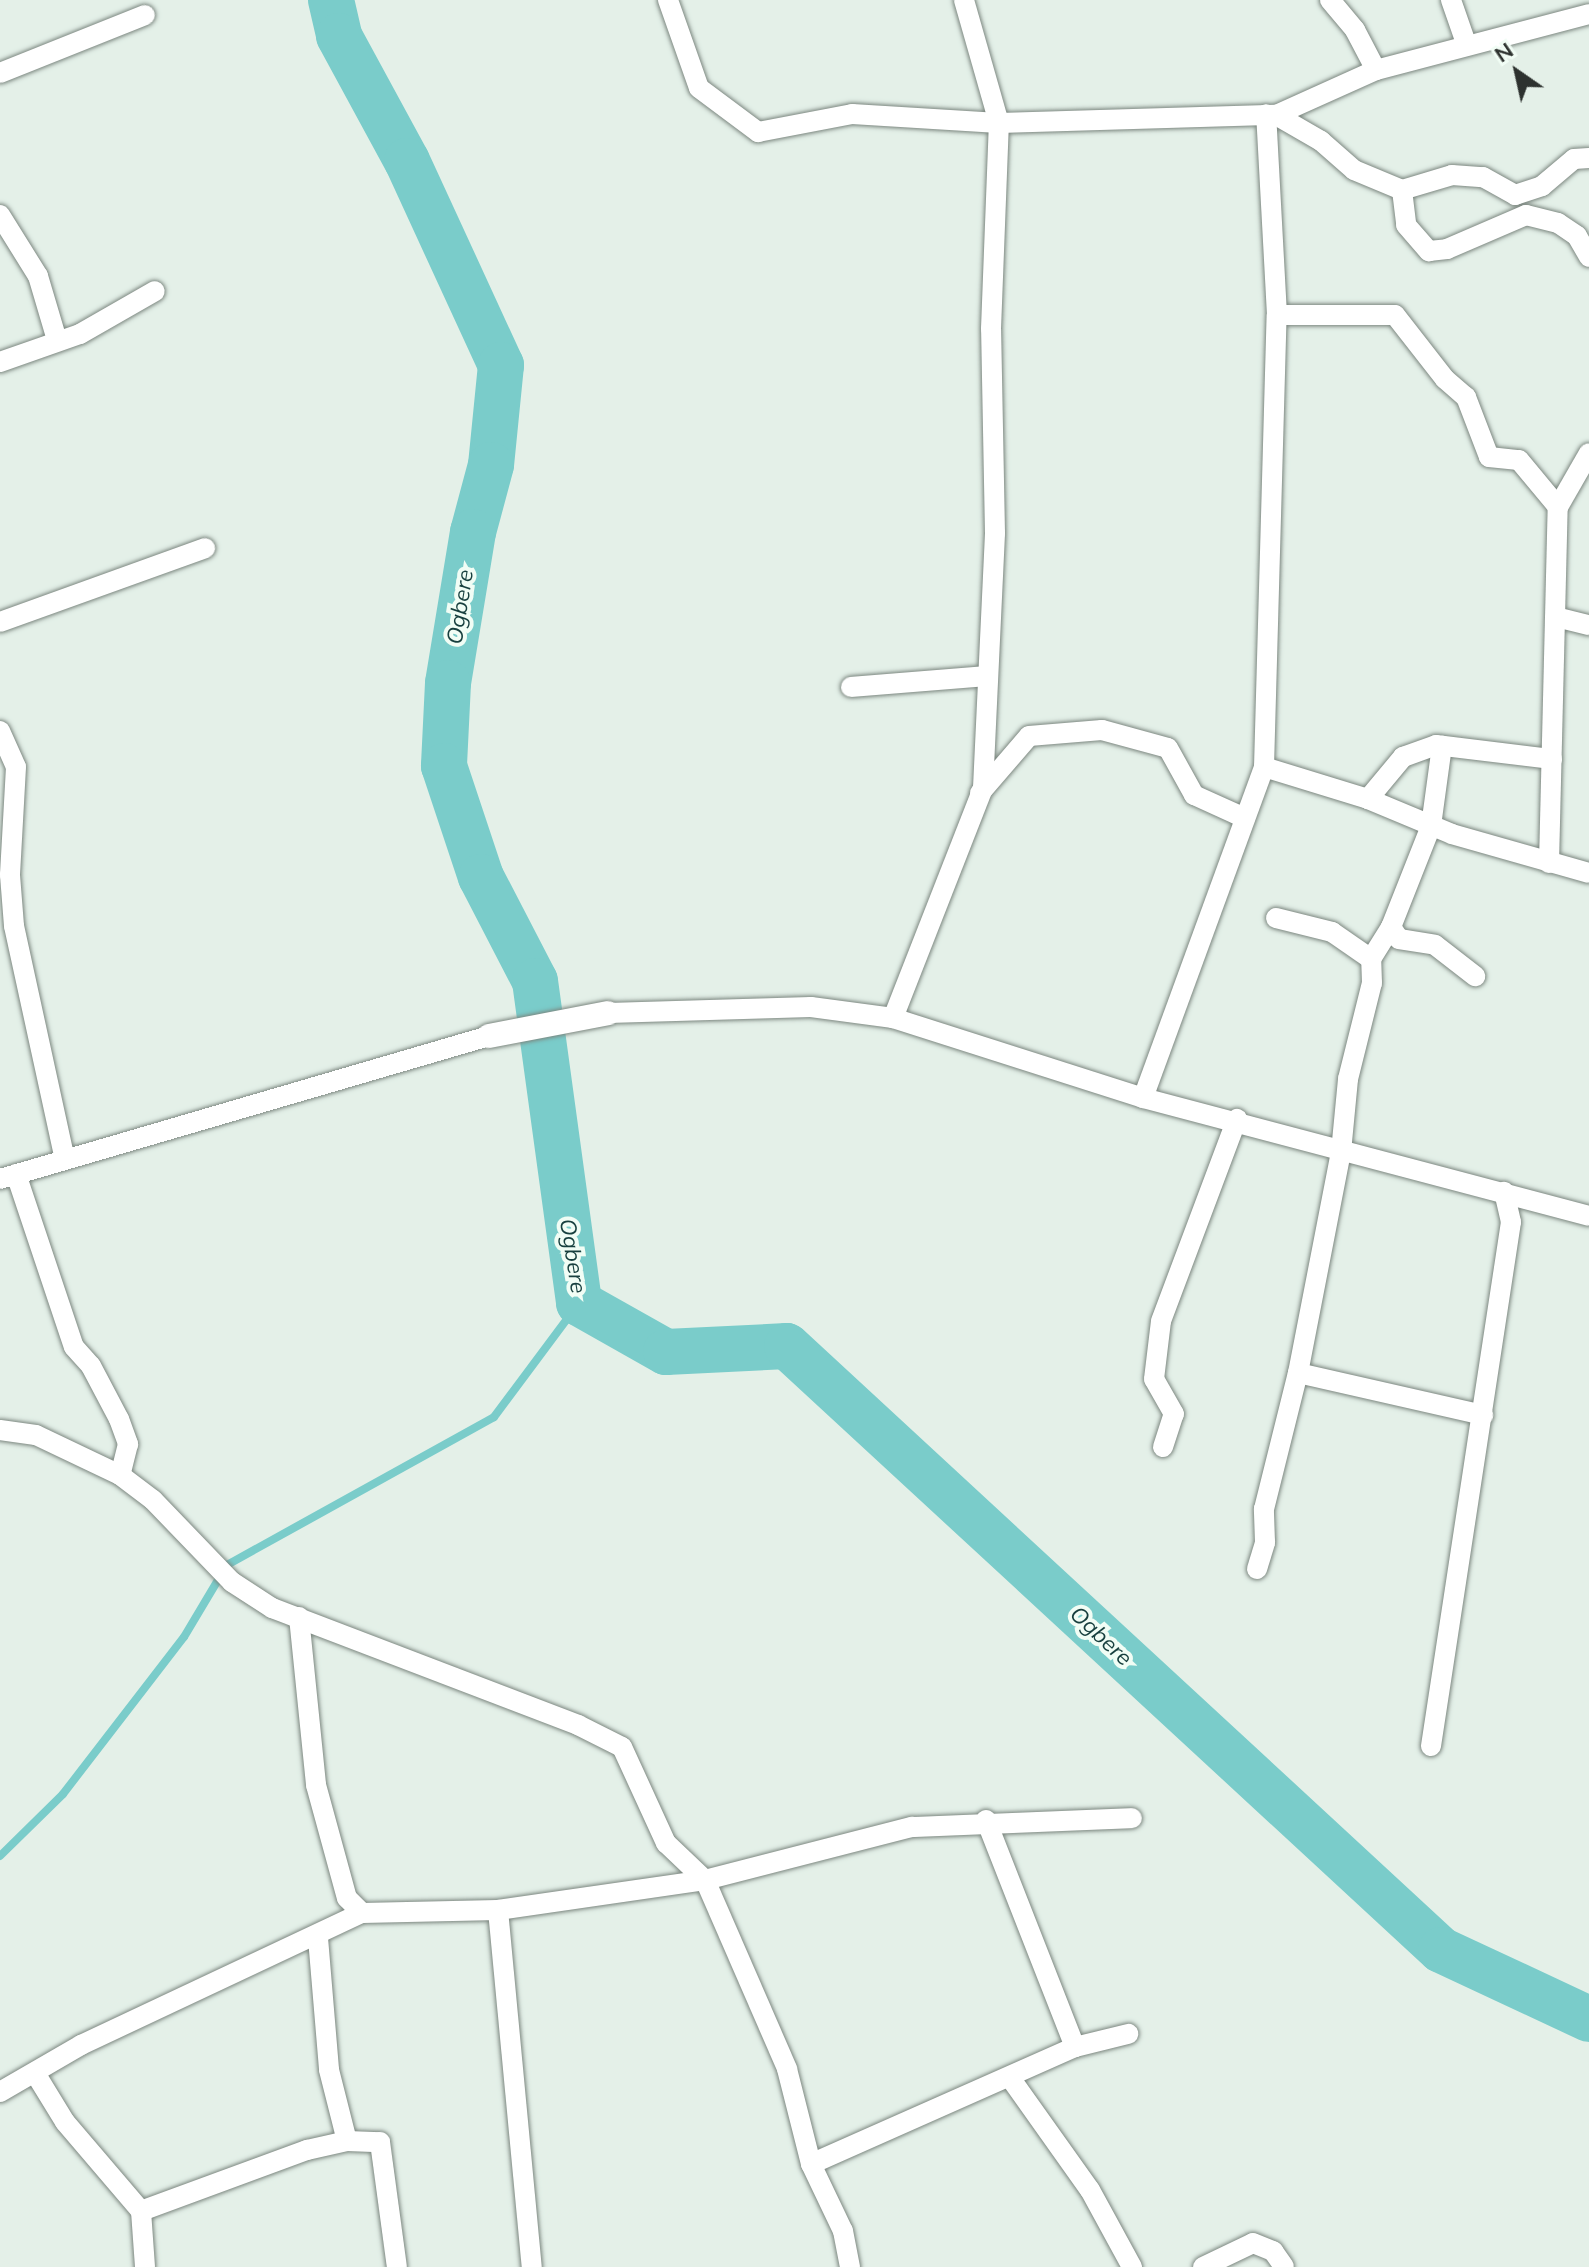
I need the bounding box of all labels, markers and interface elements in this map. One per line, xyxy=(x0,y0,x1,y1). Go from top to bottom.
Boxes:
north arrow xyxy=(1477,32,1557,112)
text: N xyxy=(1489,36,1518,68)
water label: Ogbere xyxy=(441,568,479,646)
water label: Ogbere xyxy=(554,1217,592,1295)
water label: Ogbere xyxy=(1064,1601,1138,1671)

